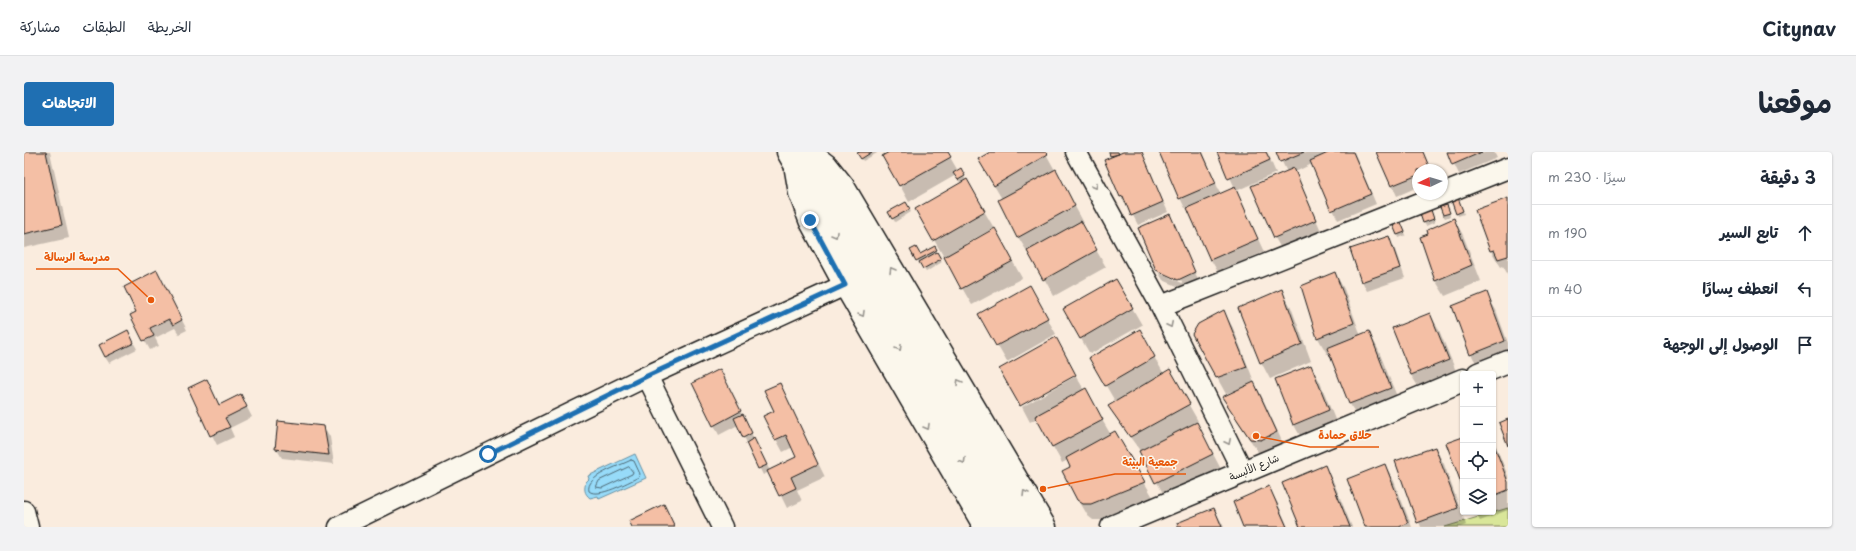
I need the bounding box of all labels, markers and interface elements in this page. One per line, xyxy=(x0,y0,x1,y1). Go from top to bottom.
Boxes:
text: Citynav xyxy=(1762,14,1836,42)
text: مشاركة xyxy=(20,16,60,37)
text: الطبقات xyxy=(82,16,126,37)
text: الخريطة xyxy=(148,16,191,37)
text: موقعنا xyxy=(1758,80,1832,123)
button: الاتجاهات xyxy=(24,82,114,126)
north arrow xyxy=(1412,164,1448,200)
text: 3 دقيقة xyxy=(1760,164,1816,190)
text: سيرًا · 230 m xyxy=(1548,167,1626,186)
one-way arrow xyxy=(1090,182,1098,189)
route end xyxy=(801,211,819,229)
text: تابع السير xyxy=(1720,220,1778,243)
icon: ahead xyxy=(1794,222,1816,244)
text: 190 m xyxy=(1548,223,1587,242)
one-way arrow xyxy=(831,230,838,238)
callout: مدرسة الرسالة xyxy=(36,246,118,269)
text: مدرسة الرسالة xyxy=(44,248,110,265)
one-way arrow xyxy=(890,267,897,274)
text: انعطف يسارًا xyxy=(1702,276,1778,299)
icon: left xyxy=(1794,278,1816,300)
text: 40 m xyxy=(1548,279,1582,298)
one-way arrow xyxy=(857,310,864,317)
one-way arrow xyxy=(1165,321,1173,328)
text: الوصول إلى الوجهة xyxy=(1663,332,1778,355)
icon: arrive xyxy=(1794,334,1816,356)
one-way arrow xyxy=(895,344,902,351)
map controls xyxy=(1460,371,1496,515)
button: + xyxy=(1460,371,1496,407)
one-way arrow xyxy=(956,379,963,386)
button: − xyxy=(1460,407,1496,443)
one-way arrow xyxy=(922,423,929,430)
callout: حلاق حمادة xyxy=(1310,424,1379,447)
text: حلاق حمادة xyxy=(1318,426,1372,443)
one-way arrow xyxy=(1223,437,1231,445)
button: locate xyxy=(1460,443,1496,479)
route start xyxy=(479,445,497,463)
street label: شارع الألبسة xyxy=(1227,449,1282,485)
callout: جمعية البيئة xyxy=(1115,451,1186,474)
text: جمعية البيئة xyxy=(1122,453,1178,470)
one-way arrow xyxy=(959,457,966,464)
button: layers xyxy=(1460,479,1496,515)
one-way arrow xyxy=(1022,490,1029,497)

